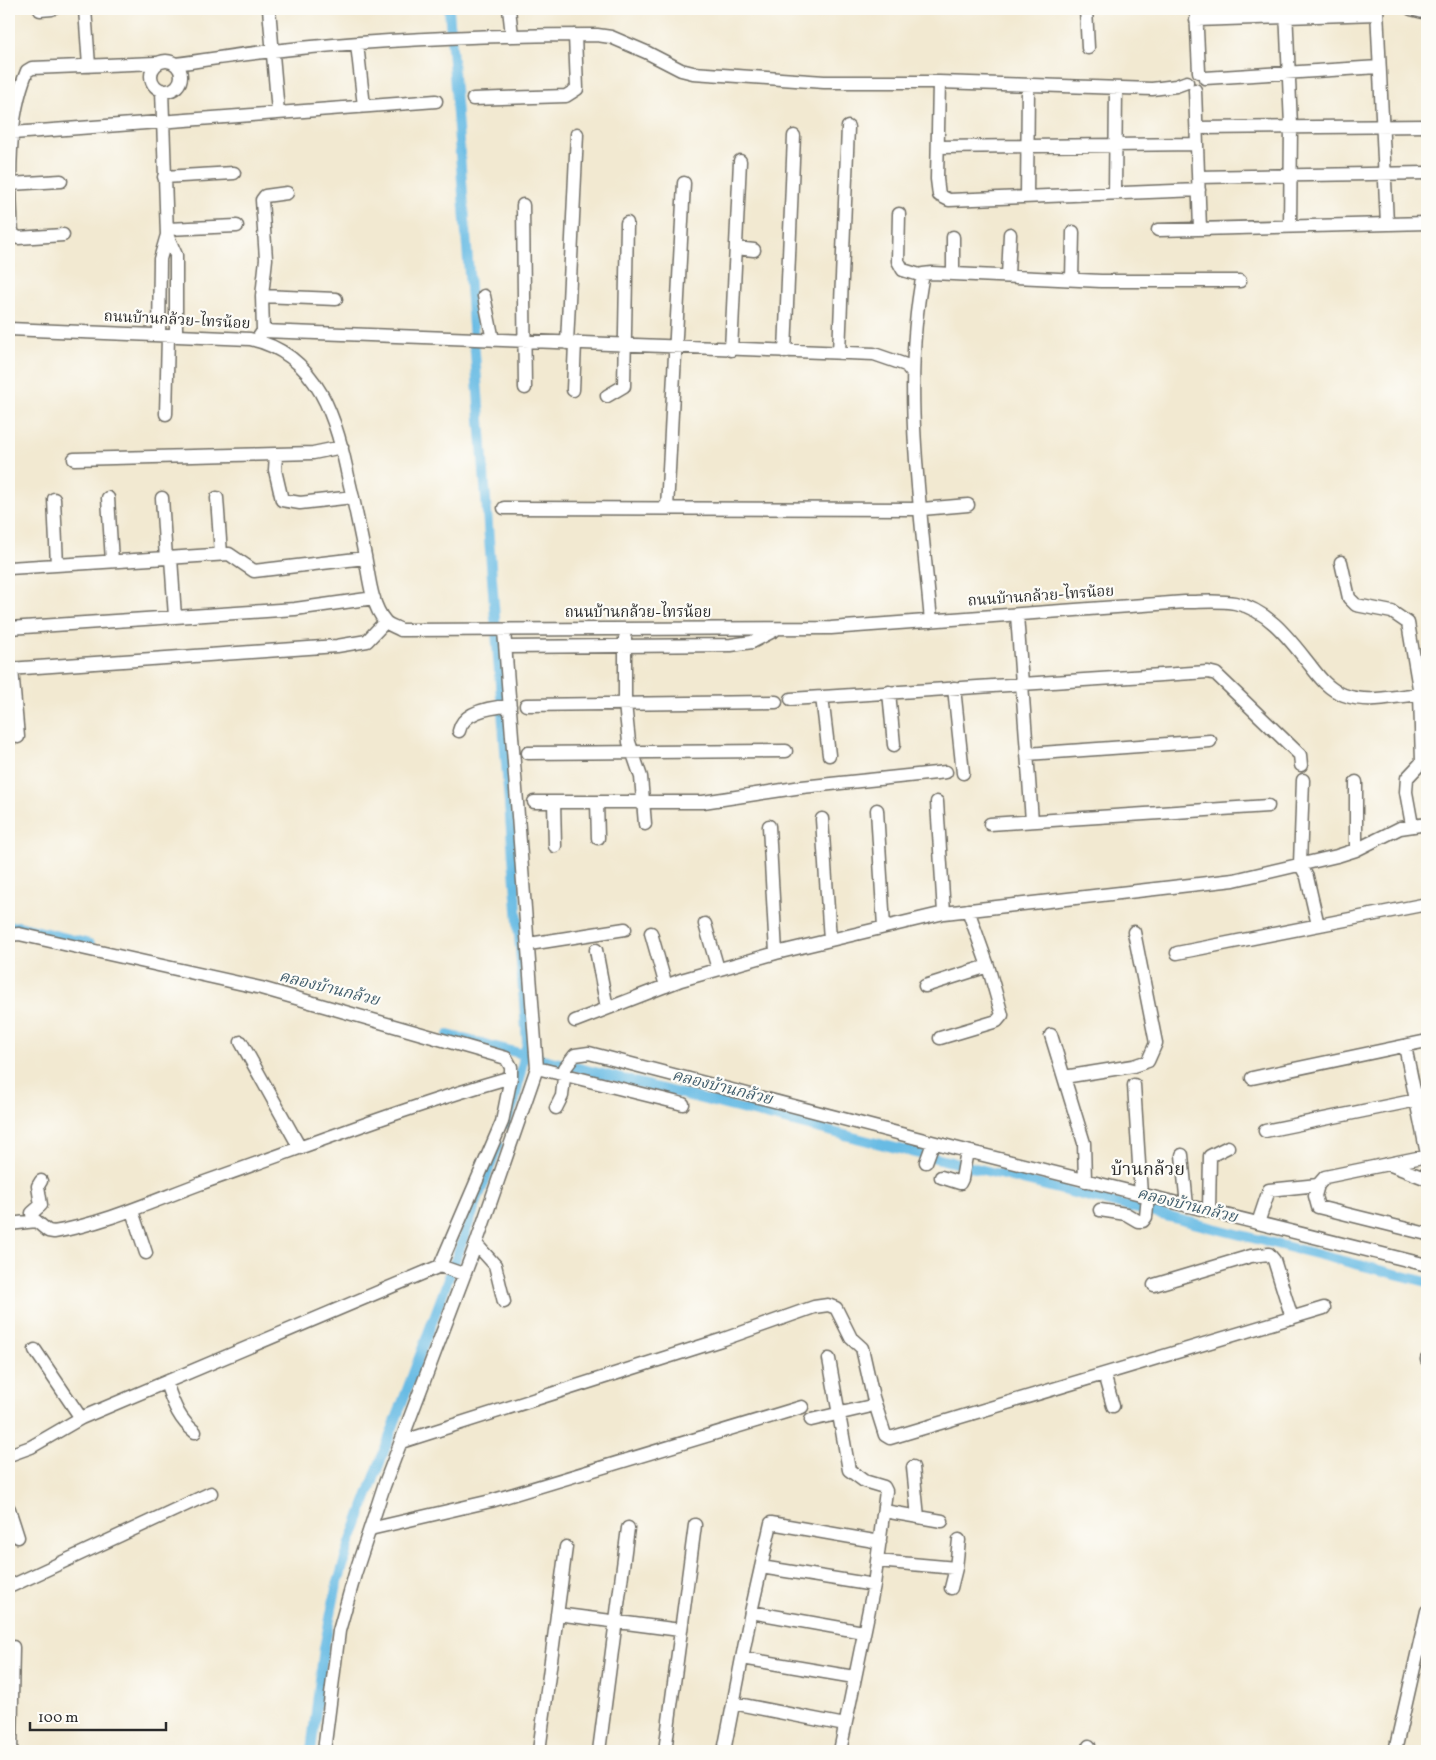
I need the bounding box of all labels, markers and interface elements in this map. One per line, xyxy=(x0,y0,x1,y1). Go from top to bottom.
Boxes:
street label: ถนนบ้านกล้วย-ไทรน้อย xyxy=(103,305,251,335)
street label: ถนนบ้านกล้วย-ไทรน้อย xyxy=(967,579,1115,613)
street label: ถนนบ้านกล้วย-ไทรน้อย xyxy=(565,601,711,624)
water label: คลองบ้านกล้วย xyxy=(277,966,383,1012)
water label: คลองบ้านกล้วย xyxy=(670,1065,776,1111)
district label: บ้านกล้วย xyxy=(1111,1158,1185,1183)
water label: คลองบ้านกล้วย xyxy=(1135,1183,1241,1229)
scale bar xyxy=(30,1700,166,1732)
text: 100 m xyxy=(38,1708,78,1729)

